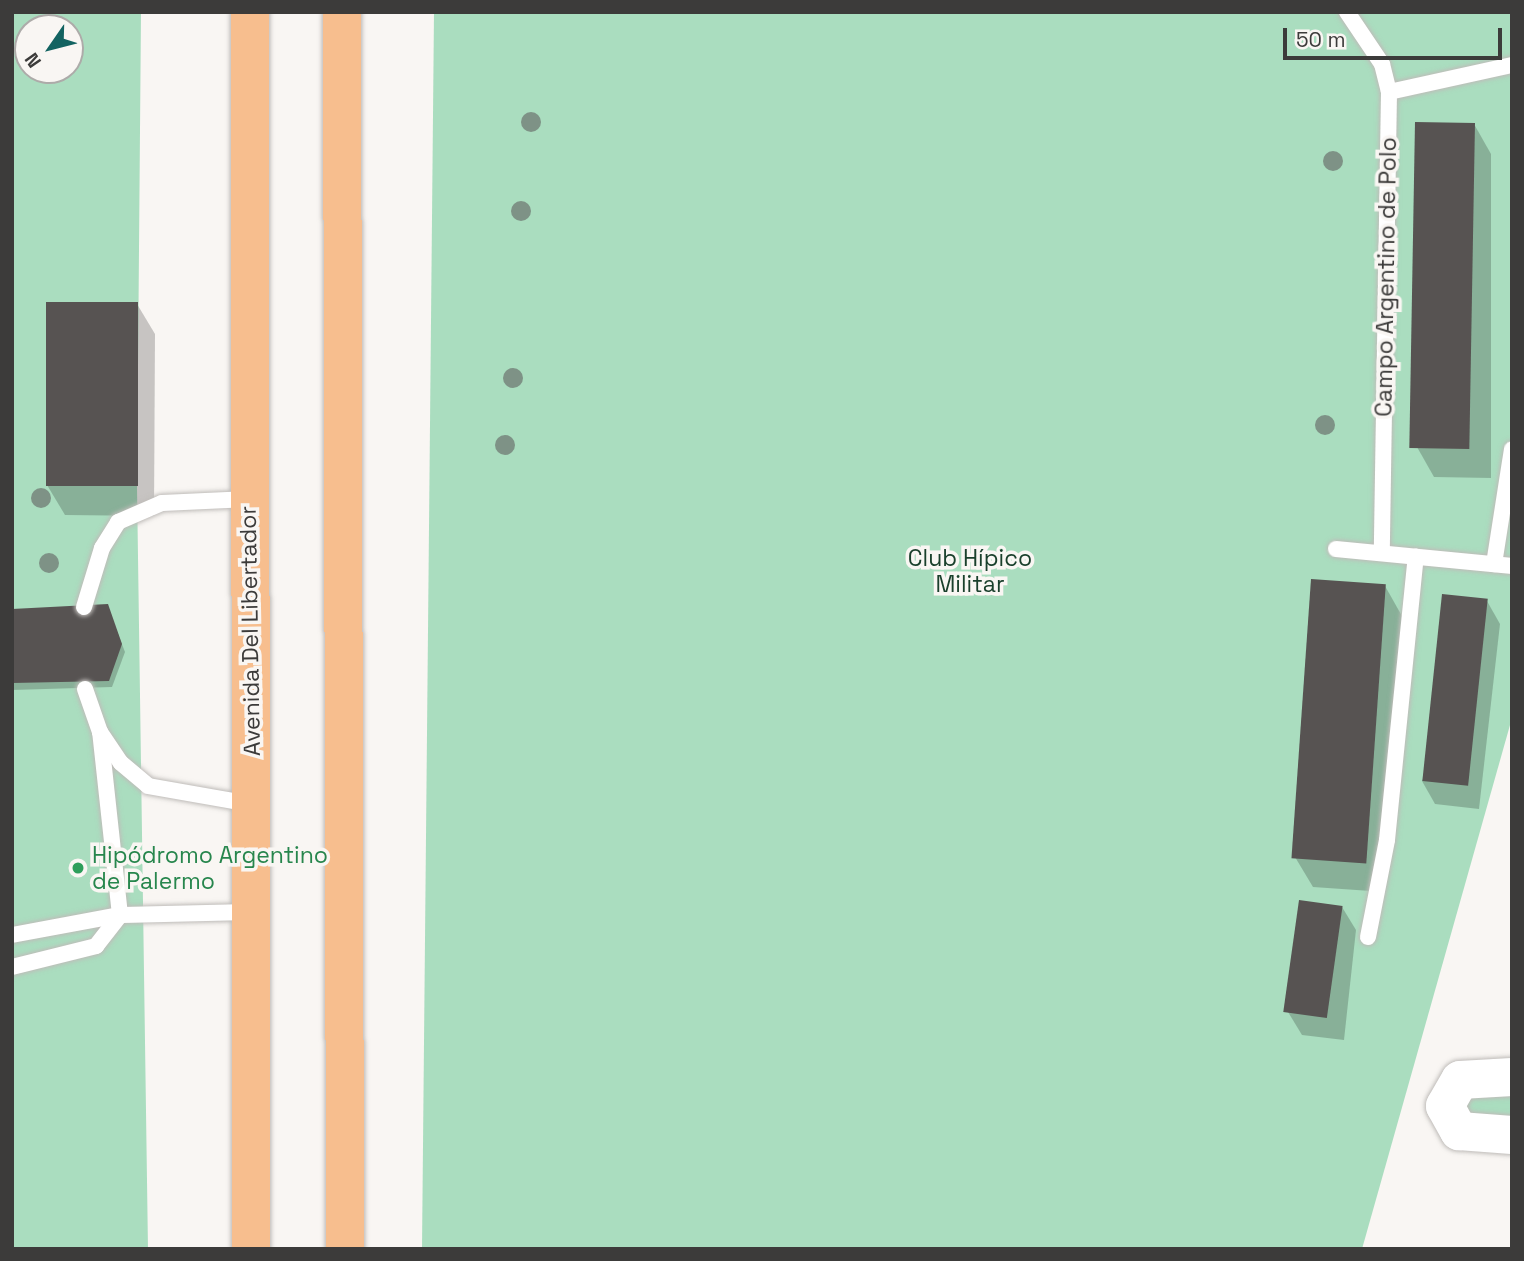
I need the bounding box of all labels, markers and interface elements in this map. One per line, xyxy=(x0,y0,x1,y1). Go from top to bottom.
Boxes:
north arrow xyxy=(14,14,84,84)
scale bar xyxy=(1286,14,1505,58)
text: 50 m xyxy=(1296,26,1346,53)
text: N xyxy=(19,48,47,73)
street label: Campo Argentino de Polo xyxy=(1370,137,1402,417)
street label: Avenida Del Libertador xyxy=(234,506,266,756)
park label: Club Hípico Militar xyxy=(908,544,1032,598)
place label: Hipódromo Argentino de Palermo xyxy=(92,841,328,895)
marker: Hipódromo Argentino de Palermo xyxy=(70,860,86,876)

